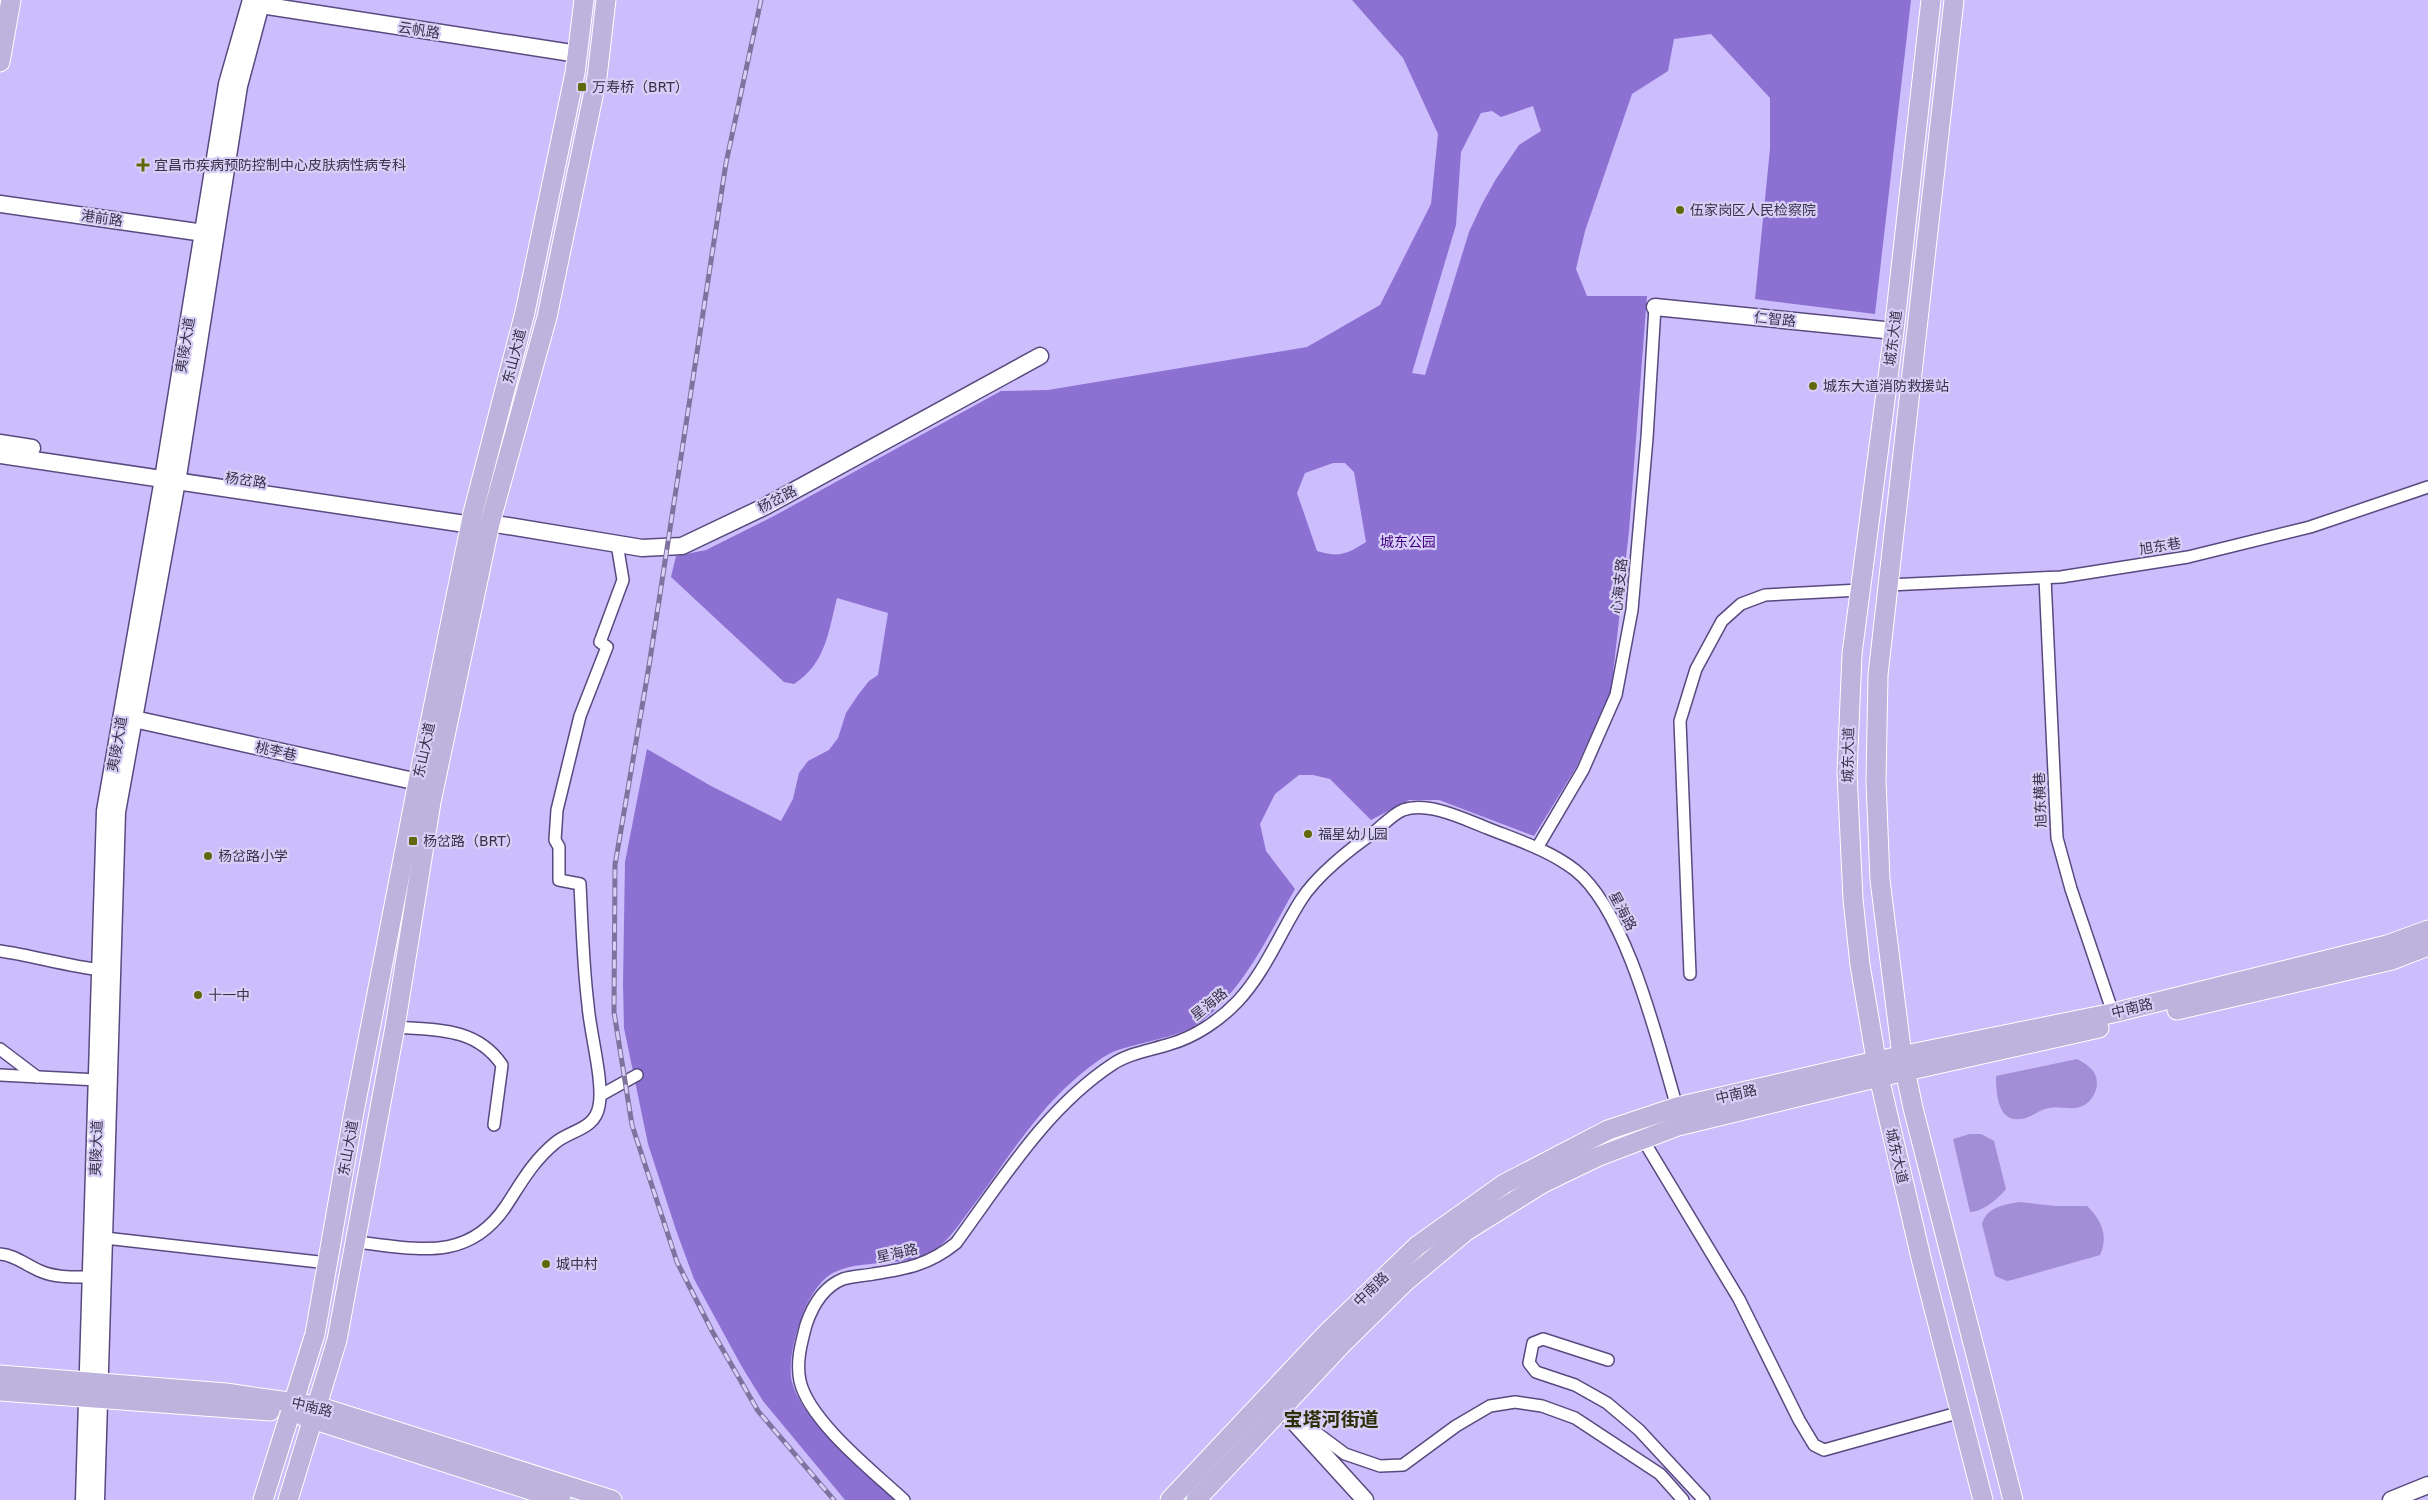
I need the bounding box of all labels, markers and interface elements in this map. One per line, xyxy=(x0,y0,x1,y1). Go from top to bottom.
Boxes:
street label: 云帆路 xyxy=(397,19,441,41)
place label: 万寿桥（BRT） xyxy=(592,79,689,95)
marker: 万寿桥（BRT） xyxy=(576,81,588,93)
place label: 宜昌市疾病预防控制中心皮肤病性病专科 xyxy=(154,157,406,173)
marker: 宜昌市疾病预防控制中心皮肤病性病专科 xyxy=(136,158,150,172)
place label: 伍家岗区人民检察院 xyxy=(1690,202,1816,218)
marker: 伍家岗区人民检察院 xyxy=(1674,204,1686,216)
street label: 港前路 xyxy=(80,207,124,229)
street label: 仁智路 xyxy=(1753,309,1797,329)
street label: 城东大道 xyxy=(1882,309,1904,367)
street label: 夷陵大道 xyxy=(173,316,197,374)
street label: 东山大道 xyxy=(499,327,529,385)
place label: 城东大道消防救援站 xyxy=(1823,378,1949,394)
marker: 城东大道消防救援站 xyxy=(1807,380,1819,392)
street label: 杨岔路 xyxy=(224,469,268,491)
street label: 杨岔路 xyxy=(755,482,799,516)
park label: 城东公园 xyxy=(1380,534,1436,550)
street label: 旭东巷 xyxy=(2138,535,2182,557)
street label: 心海支路 xyxy=(1608,557,1630,615)
street label: 夷陵大道 xyxy=(104,715,130,773)
street label: 东山大道 xyxy=(410,721,438,779)
street label: 城东大道 xyxy=(1840,727,1856,783)
street label: 桃李巷 xyxy=(254,738,298,764)
street label: 旭东横巷 xyxy=(2031,772,2049,828)
place label: 福星幼儿园 xyxy=(1318,826,1388,842)
marker: 福星幼儿园 xyxy=(1302,828,1314,840)
place label: 杨岔路（BRT） xyxy=(423,833,520,849)
marker: 杨岔路（BRT） xyxy=(407,835,419,847)
place label: 杨岔路小学 xyxy=(218,848,288,864)
marker: 杨岔路小学 xyxy=(202,850,214,862)
street label: 星海路 xyxy=(1606,889,1640,933)
street label: 星海路 xyxy=(1188,985,1230,1023)
place label: 十一中 xyxy=(208,987,250,1003)
marker: 十一中 xyxy=(192,989,204,1001)
street label: 中南路 xyxy=(2110,995,2154,1021)
street label: 中南路 xyxy=(1714,1081,1758,1107)
street label: 东山大道 xyxy=(335,1119,361,1177)
street label: 夷陵大道 xyxy=(87,1120,105,1176)
street label: 城东大道 xyxy=(1883,1127,1911,1185)
street label: 星海路 xyxy=(875,1240,919,1266)
place label: 城中村 xyxy=(556,1256,598,1272)
marker: 城中村 xyxy=(540,1258,552,1270)
street label: 中南路 xyxy=(1350,1269,1392,1309)
street label: 中南路 xyxy=(290,1394,334,1420)
district label: 宝塔河街道 xyxy=(1283,1408,1379,1430)

